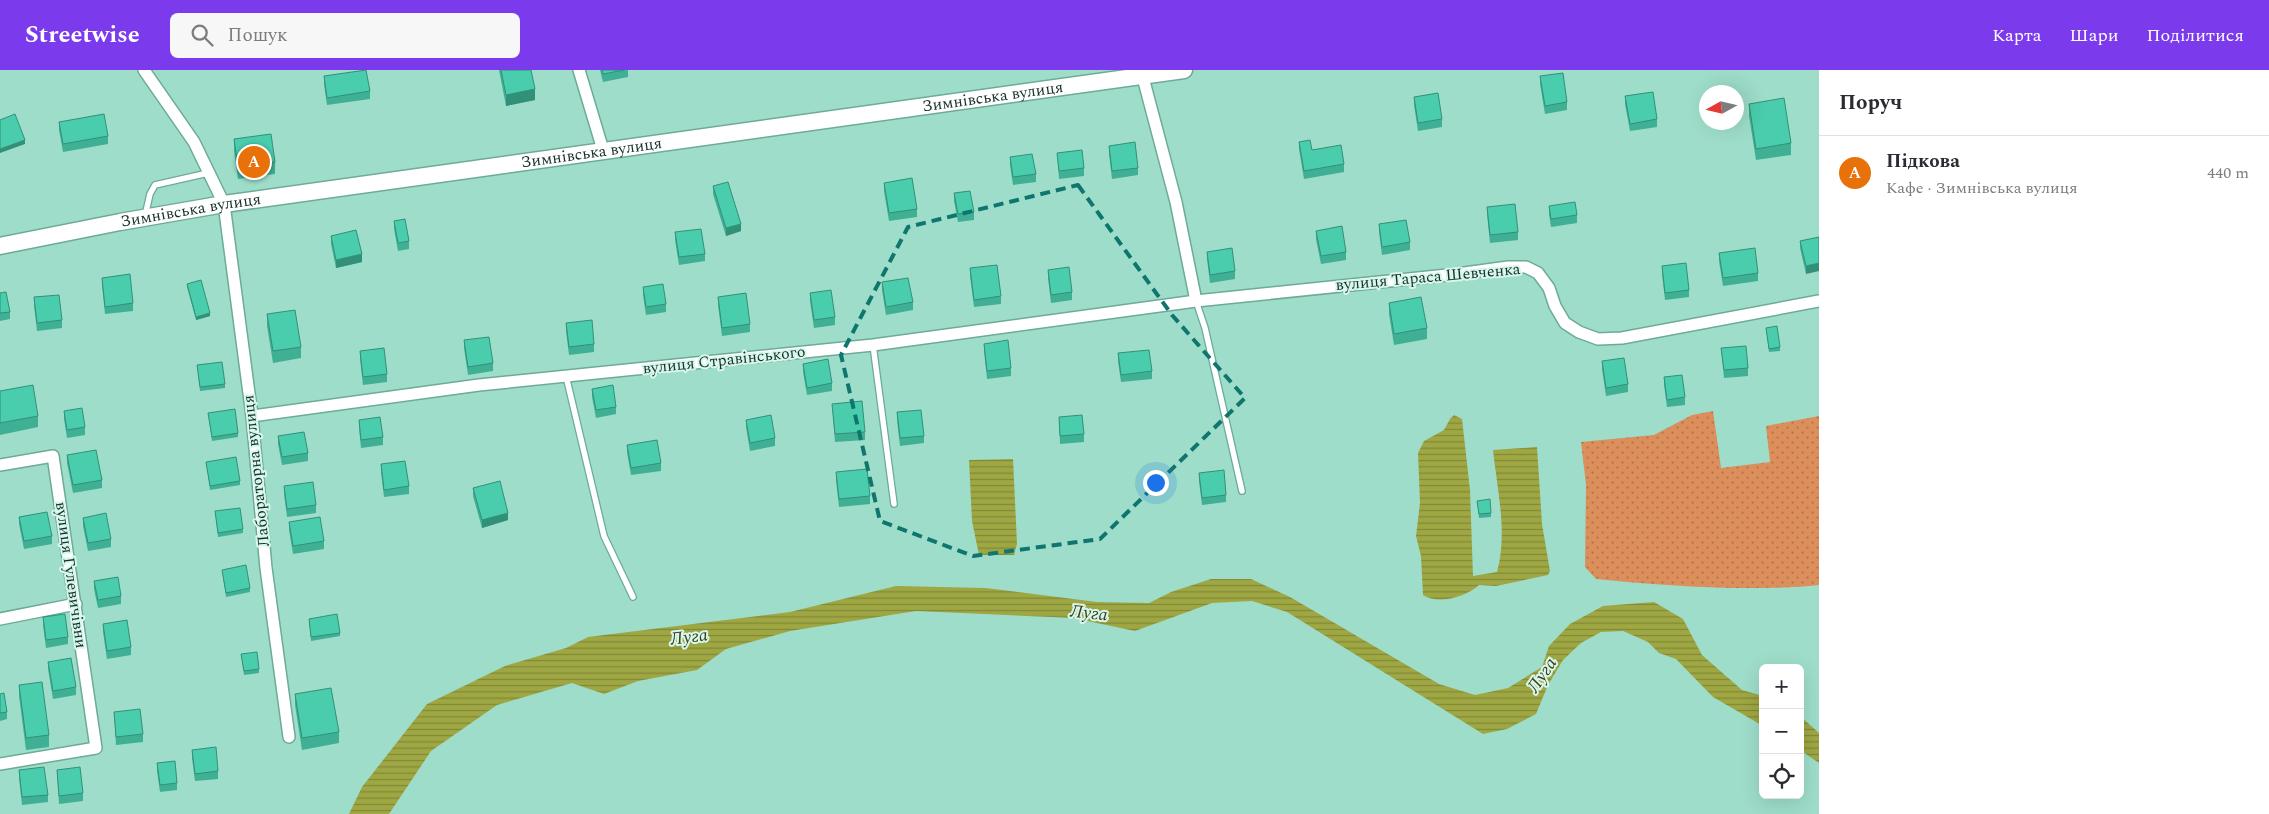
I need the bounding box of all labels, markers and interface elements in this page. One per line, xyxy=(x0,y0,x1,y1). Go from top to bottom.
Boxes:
search box xyxy=(170,13,520,58)
text: Streetwise xyxy=(25,17,140,53)
icon: search xyxy=(188,21,216,49)
text: Пошук xyxy=(228,21,288,50)
text: Карта xyxy=(1992,22,2042,49)
text: Шари xyxy=(2070,22,2118,49)
text: Поділитися xyxy=(2146,22,2244,49)
street label: Зимнівська вулиця xyxy=(921,75,1065,118)
north arrow xyxy=(1699,85,1744,130)
text: Поруч xyxy=(1839,87,1902,119)
street label: Зимнівська вулиця xyxy=(519,131,664,174)
pin: A xyxy=(238,143,270,181)
text: Підкова xyxy=(1886,147,1960,176)
text: A xyxy=(1849,161,1861,185)
text: 440 m xyxy=(2207,161,2249,185)
text: Кафе · Зимнівська вулиця xyxy=(1886,176,2078,200)
street label: Зимнівська вулиця xyxy=(119,187,262,234)
street label: вулиця Тараса Шевченка xyxy=(1335,257,1522,297)
street label: вулиця Стравінського xyxy=(641,340,807,380)
street label: Лабораторна вулиця xyxy=(236,394,276,548)
your location xyxy=(1143,470,1169,496)
street label: вулиця Гулевичівни xyxy=(49,500,93,650)
water label: Луга xyxy=(1068,598,1109,628)
water label: Луга xyxy=(668,621,709,653)
water label: Луга xyxy=(1520,652,1564,699)
map controls xyxy=(1759,664,1804,799)
button: + xyxy=(1759,664,1804,709)
button: − xyxy=(1759,709,1804,754)
button: locate xyxy=(1759,754,1804,799)

